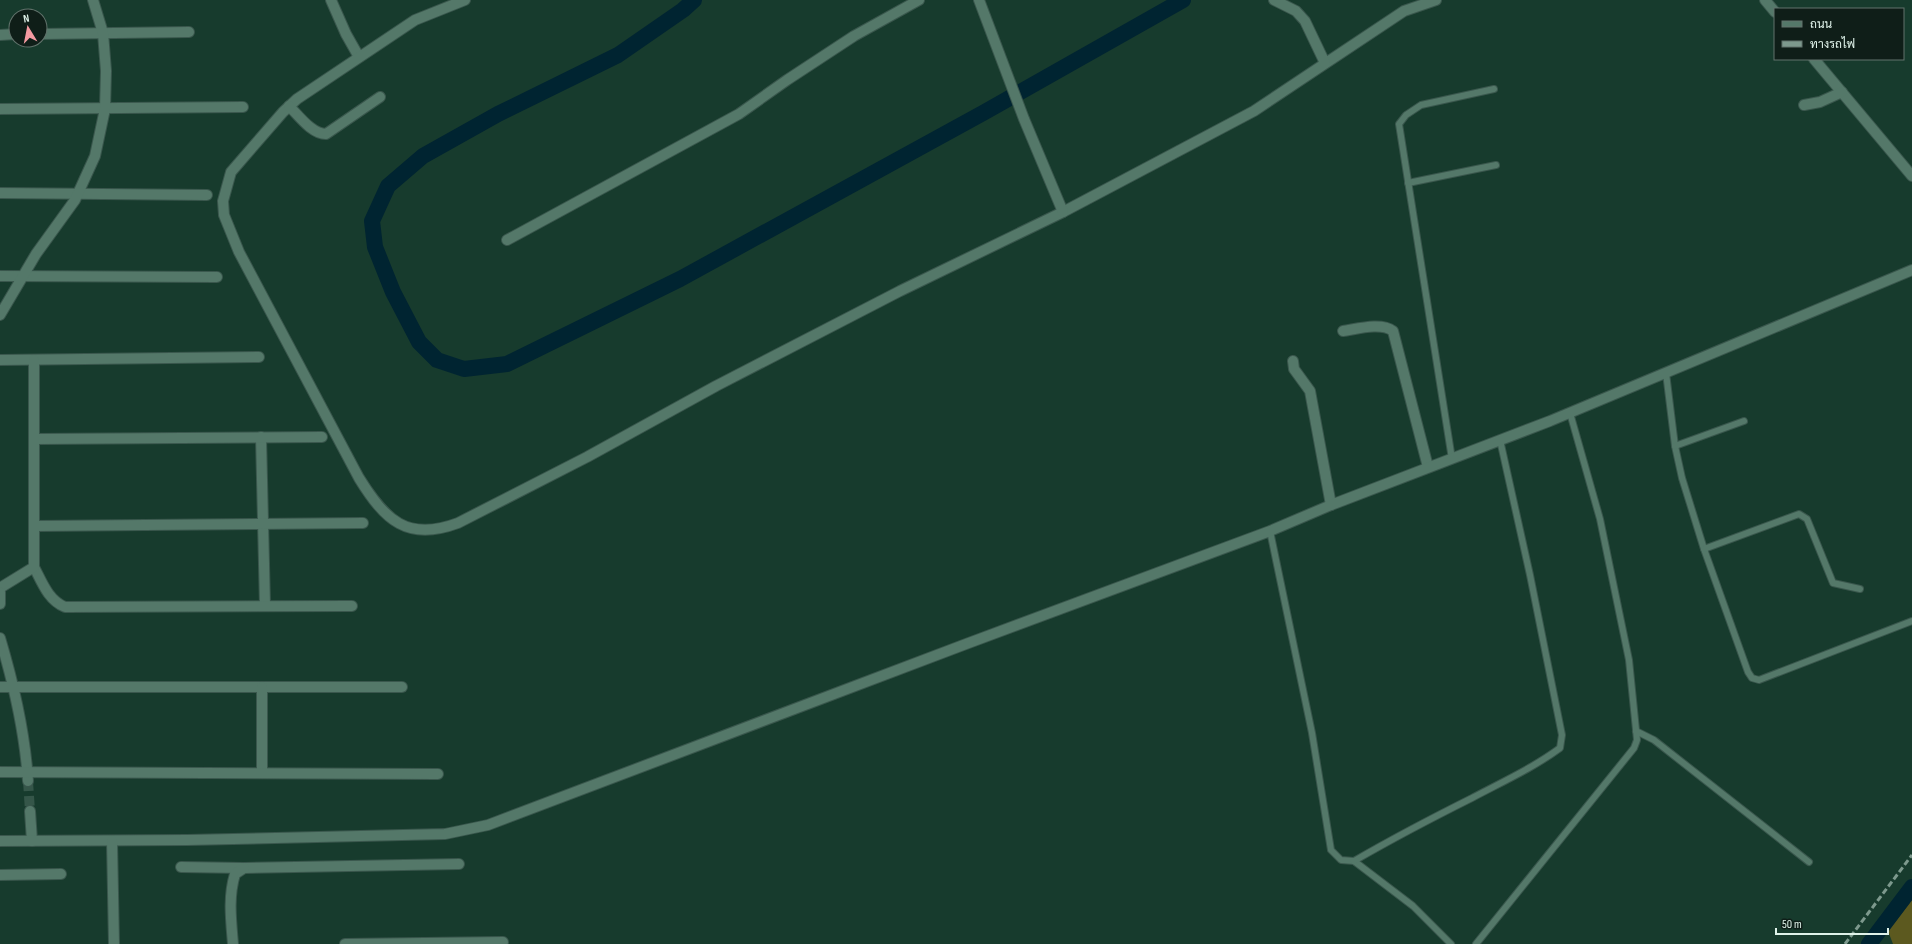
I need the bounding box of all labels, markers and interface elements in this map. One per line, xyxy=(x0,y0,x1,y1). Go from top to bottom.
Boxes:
north arrow xyxy=(8,8,48,48)
legend xyxy=(1774,8,1904,60)
text: N xyxy=(22,12,30,26)
text: ถนน xyxy=(1810,17,1833,32)
text: ทางรถไฟ xyxy=(1810,36,1855,52)
scale bar xyxy=(1776,910,1888,936)
text: 50 m xyxy=(1782,917,1802,932)

